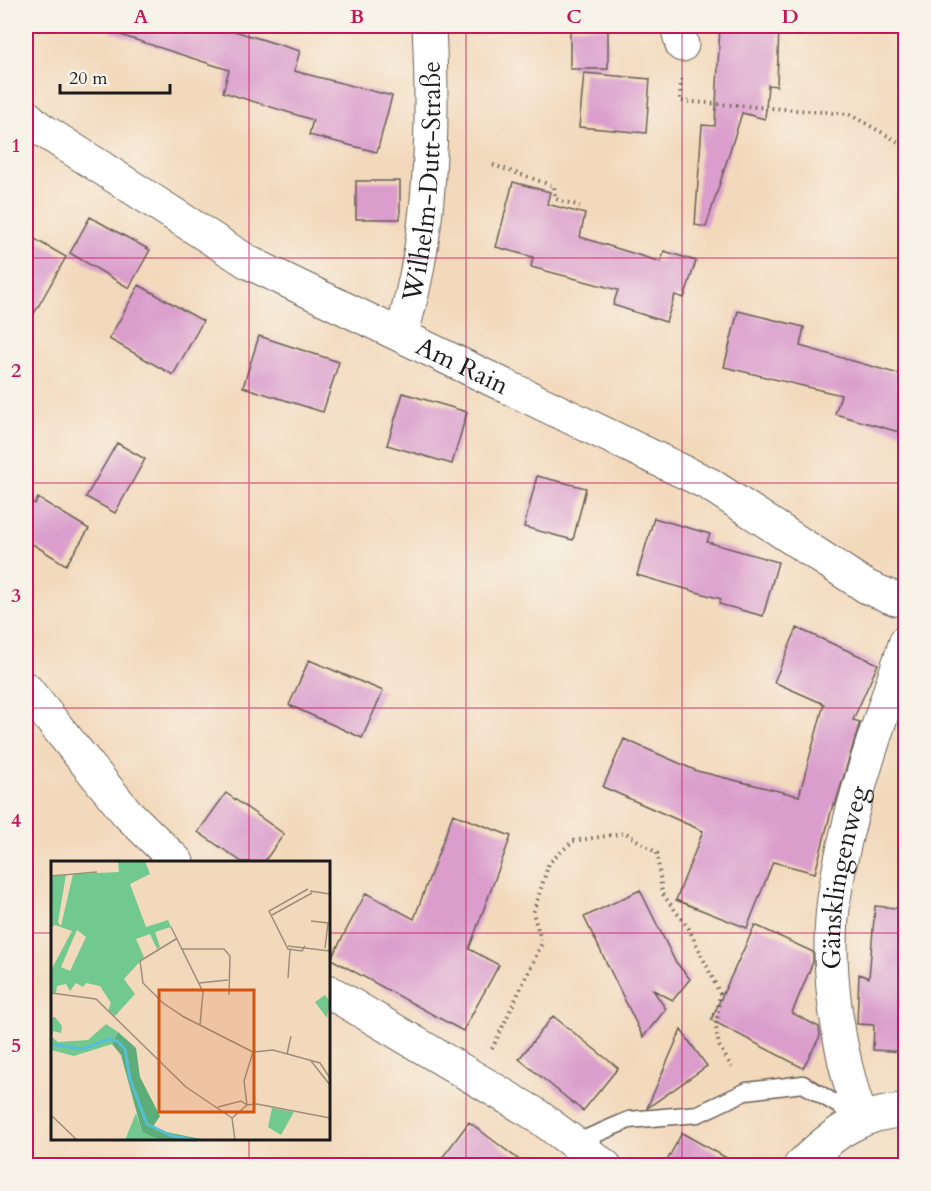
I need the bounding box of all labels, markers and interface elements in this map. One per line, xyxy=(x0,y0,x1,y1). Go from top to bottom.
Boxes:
text: A xyxy=(133,3,149,30)
text: B xyxy=(350,3,364,30)
text: C xyxy=(566,3,582,30)
text: D xyxy=(781,3,799,30)
scale bar xyxy=(60,57,170,95)
street label: Wilhelm-Dutt-Straße xyxy=(393,61,449,306)
text: 20 m xyxy=(69,66,108,91)
text: 1 xyxy=(11,132,21,159)
street label: Am Rain xyxy=(410,328,515,403)
text: 2 xyxy=(11,357,21,384)
text: 3 xyxy=(11,582,21,609)
street label: Gänsklingenweg xyxy=(813,781,876,970)
text: 4 xyxy=(11,807,21,834)
inset map xyxy=(51,861,330,1140)
text: 5 xyxy=(11,1032,21,1059)

